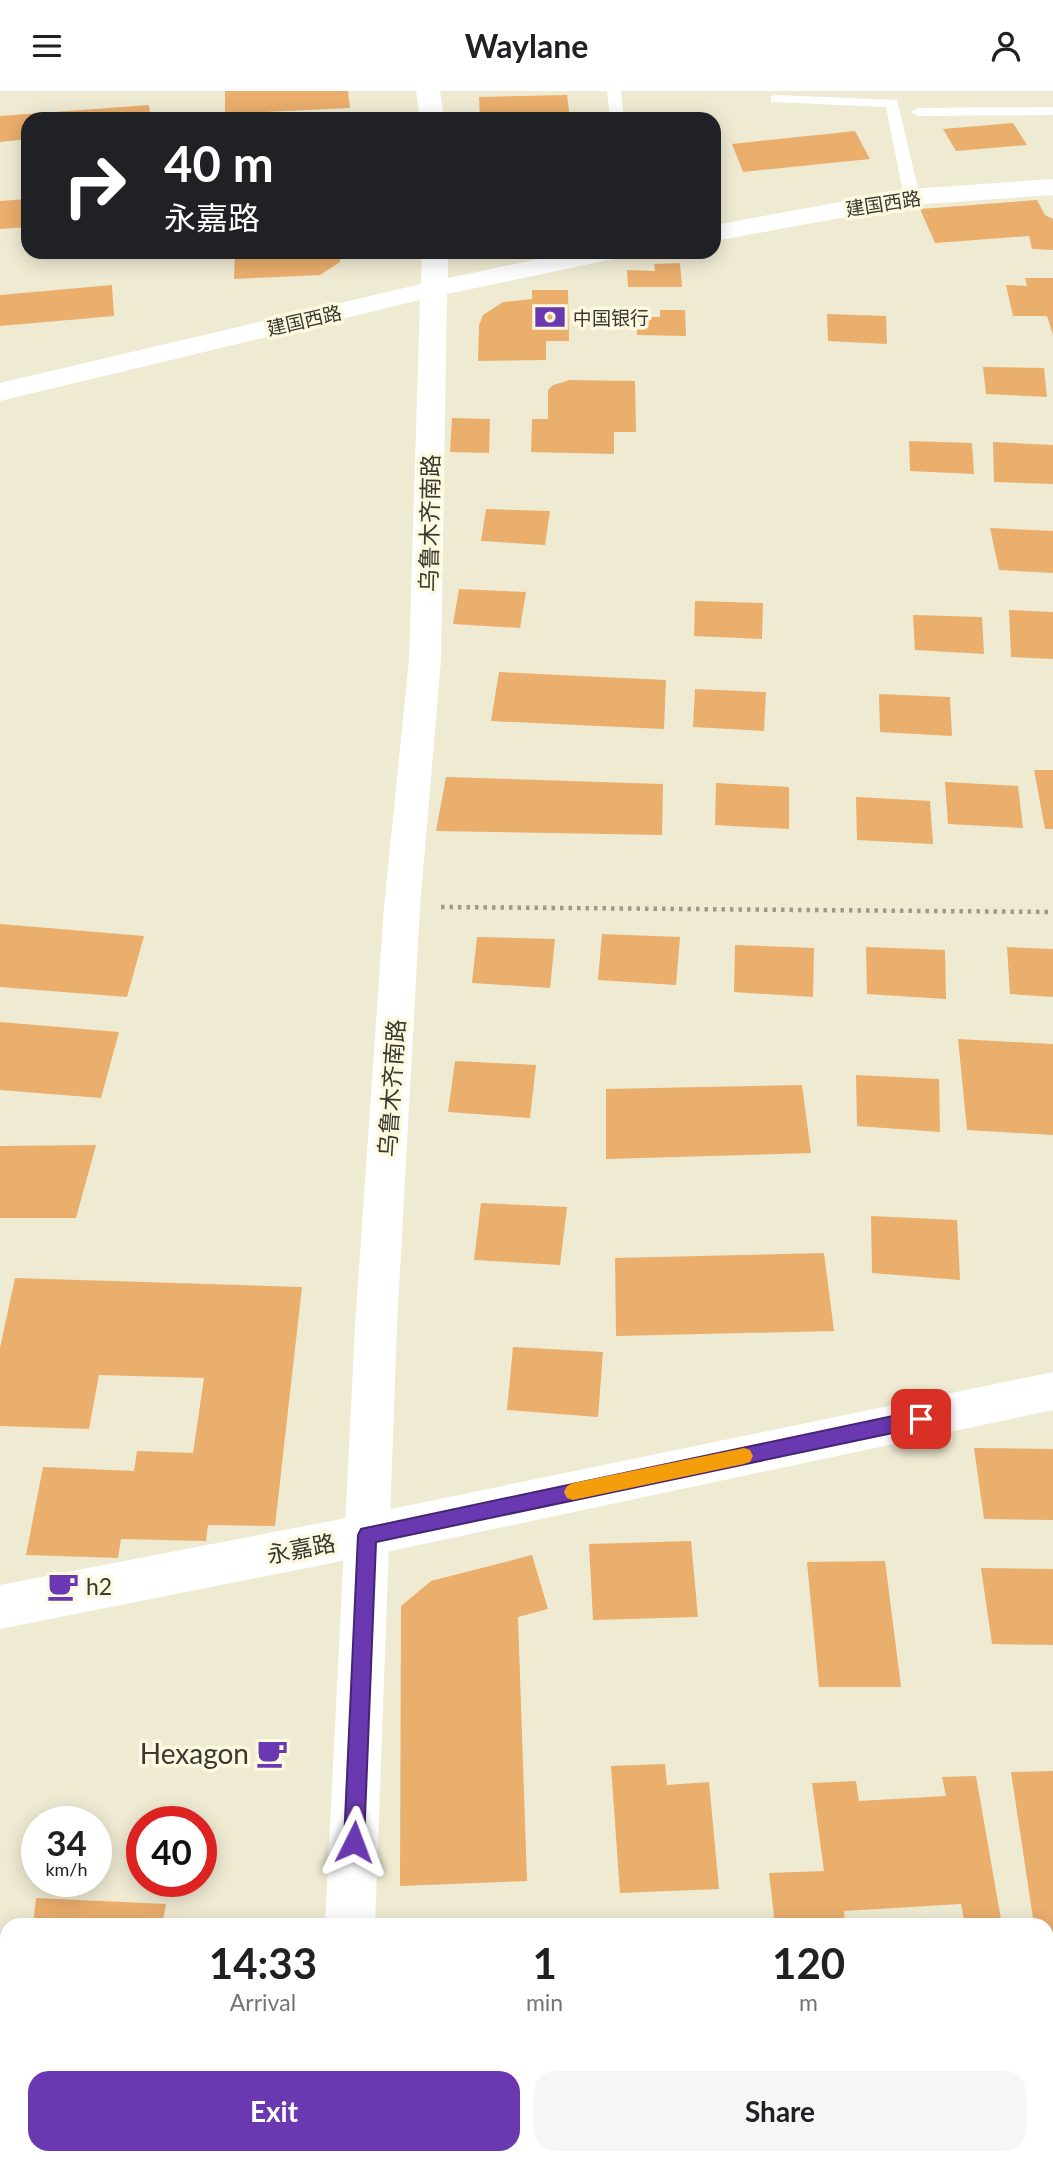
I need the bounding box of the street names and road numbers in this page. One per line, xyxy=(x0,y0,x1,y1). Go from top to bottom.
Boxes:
street label: 建国西路 xyxy=(844,186,922,220)
street label: 建国西路 xyxy=(264,300,344,340)
street label: 乌鲁木齐南路 xyxy=(414,454,444,592)
street label: 乌鲁木齐南路 xyxy=(372,1018,410,1158)
street label: 永嘉路 xyxy=(264,1528,338,1568)

